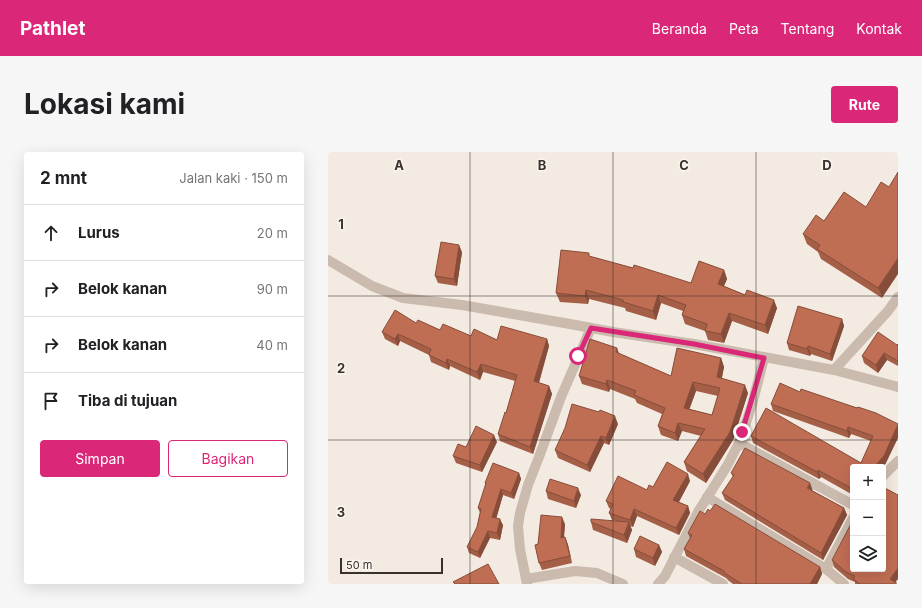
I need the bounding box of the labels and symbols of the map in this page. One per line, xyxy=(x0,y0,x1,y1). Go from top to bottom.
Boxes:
text: A xyxy=(394,157,404,173)
text: B xyxy=(538,157,547,173)
text: C xyxy=(679,157,689,173)
text: D xyxy=(822,157,832,173)
text: 1 xyxy=(338,216,344,232)
route start xyxy=(569,347,587,365)
text: 2 xyxy=(337,360,345,376)
route end xyxy=(733,423,751,441)
text: 3 xyxy=(337,504,345,520)
scale bar xyxy=(340,556,443,575)

